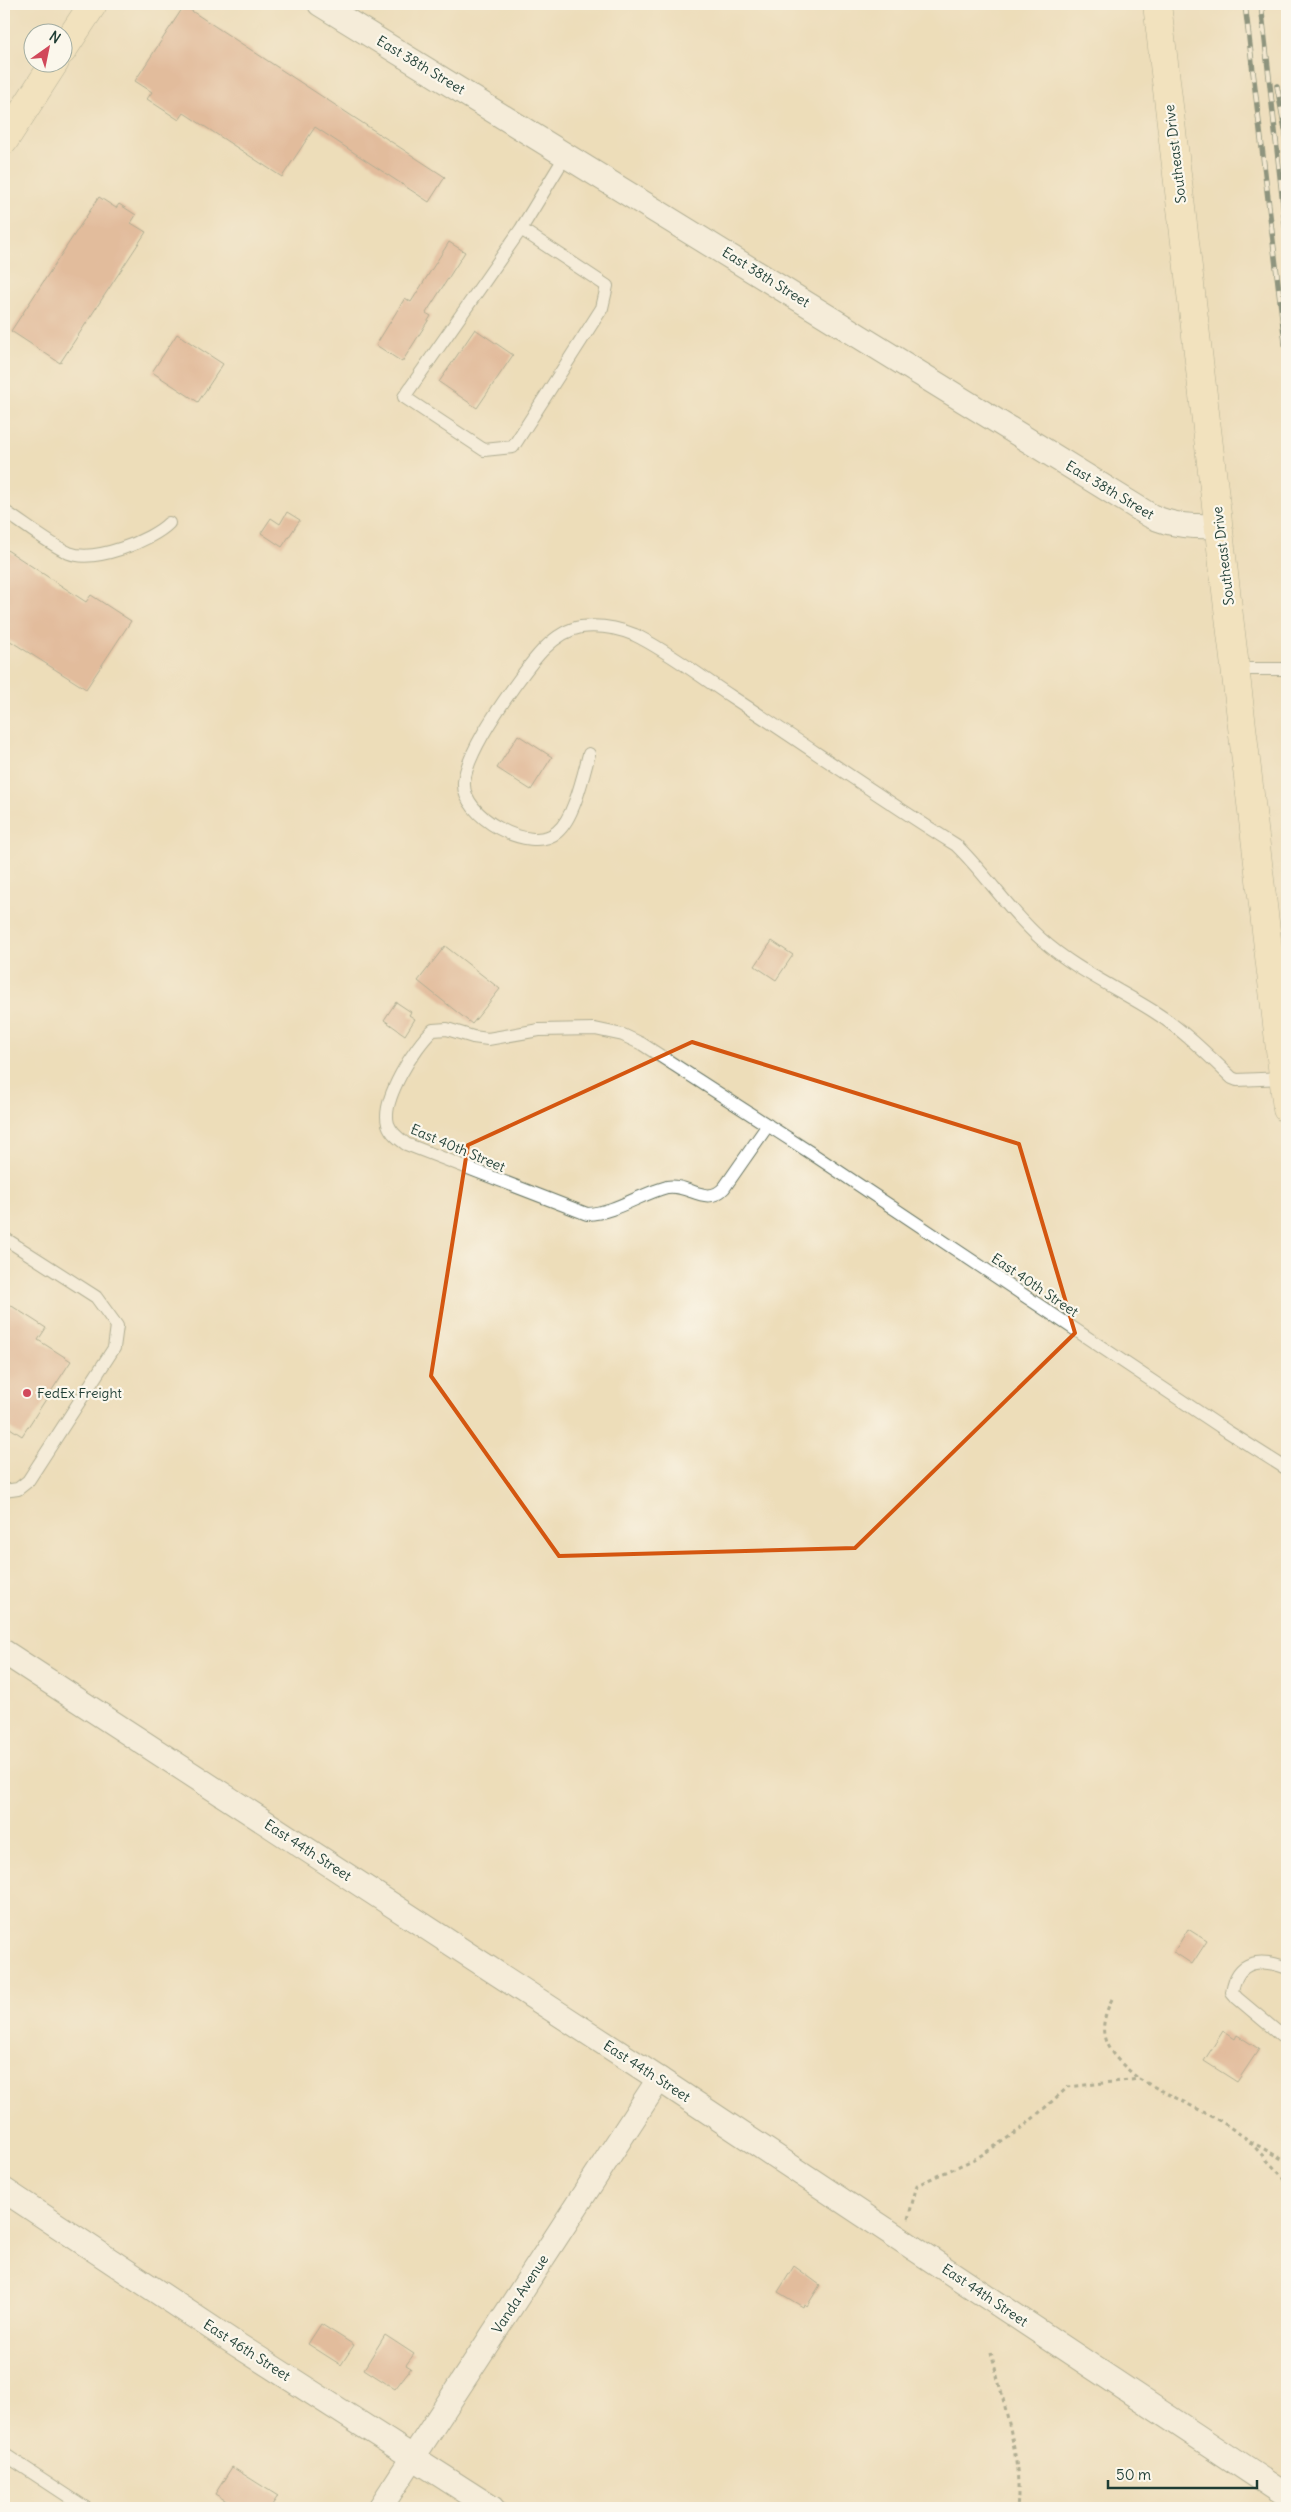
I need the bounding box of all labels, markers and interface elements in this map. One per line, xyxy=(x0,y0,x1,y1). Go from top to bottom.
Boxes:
north arrow xyxy=(22,22,72,72)
text: N xyxy=(46,27,64,47)
street label: East 38th Street xyxy=(374,32,469,99)
street label: Southeast Drive xyxy=(1160,103,1190,205)
street label: East 38th Street xyxy=(719,243,813,311)
street label: East 38th Street xyxy=(1063,457,1158,524)
street label: Southeast Drive xyxy=(1208,505,1238,607)
street label: East 40th Street xyxy=(408,1120,508,1176)
street label: East 40th Street xyxy=(988,1249,1082,1321)
place label: FedEx Freight xyxy=(37,1384,122,1402)
marker: FedEx Freight xyxy=(21,1387,33,1399)
street label: East 44th Street xyxy=(261,1815,355,1885)
street label: East 44th Street xyxy=(600,2036,694,2106)
street label: Vanda Avenue xyxy=(488,2251,552,2337)
street label: East 44th Street xyxy=(938,2260,1032,2331)
street label: East 46th Street xyxy=(200,2315,294,2385)
scale bar xyxy=(1108,2457,1257,2489)
text: 50 m xyxy=(1116,2465,1151,2484)

